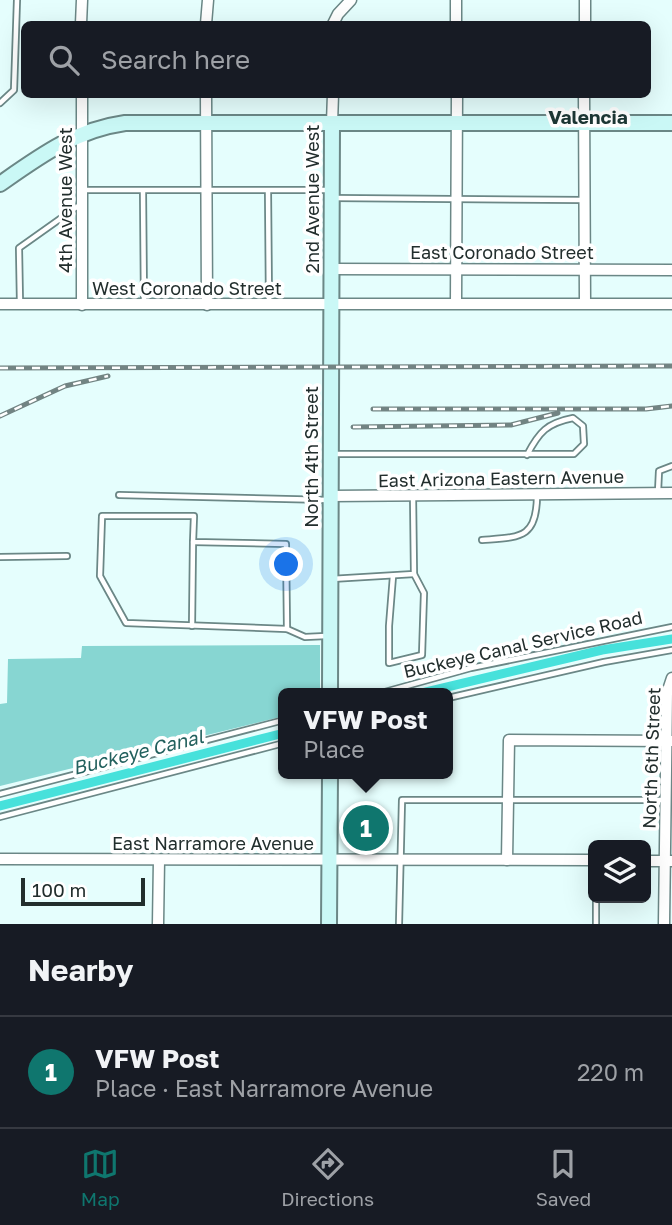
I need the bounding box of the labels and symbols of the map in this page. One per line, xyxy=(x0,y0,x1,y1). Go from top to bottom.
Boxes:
district label: Valencia xyxy=(548,105,628,128)
street label: 2nd Avenue West xyxy=(301,125,323,273)
street label: 4th Avenue West xyxy=(54,127,76,273)
street label: East Coronado Street xyxy=(410,241,594,263)
street label: West Coronado Street xyxy=(92,277,282,299)
street label: North 4th Street xyxy=(300,386,322,528)
street label: East Arizona Eastern Avenue xyxy=(378,465,624,491)
your location xyxy=(269,547,303,581)
street label: Buckeye Canal Service Road xyxy=(401,606,644,682)
street label: North 6th Street xyxy=(638,687,664,829)
water label: Buckeye Canal xyxy=(70,724,206,779)
pin: 1 xyxy=(343,802,389,854)
street label: East Narramore Avenue xyxy=(112,832,314,854)
scale bar xyxy=(21,875,145,907)

